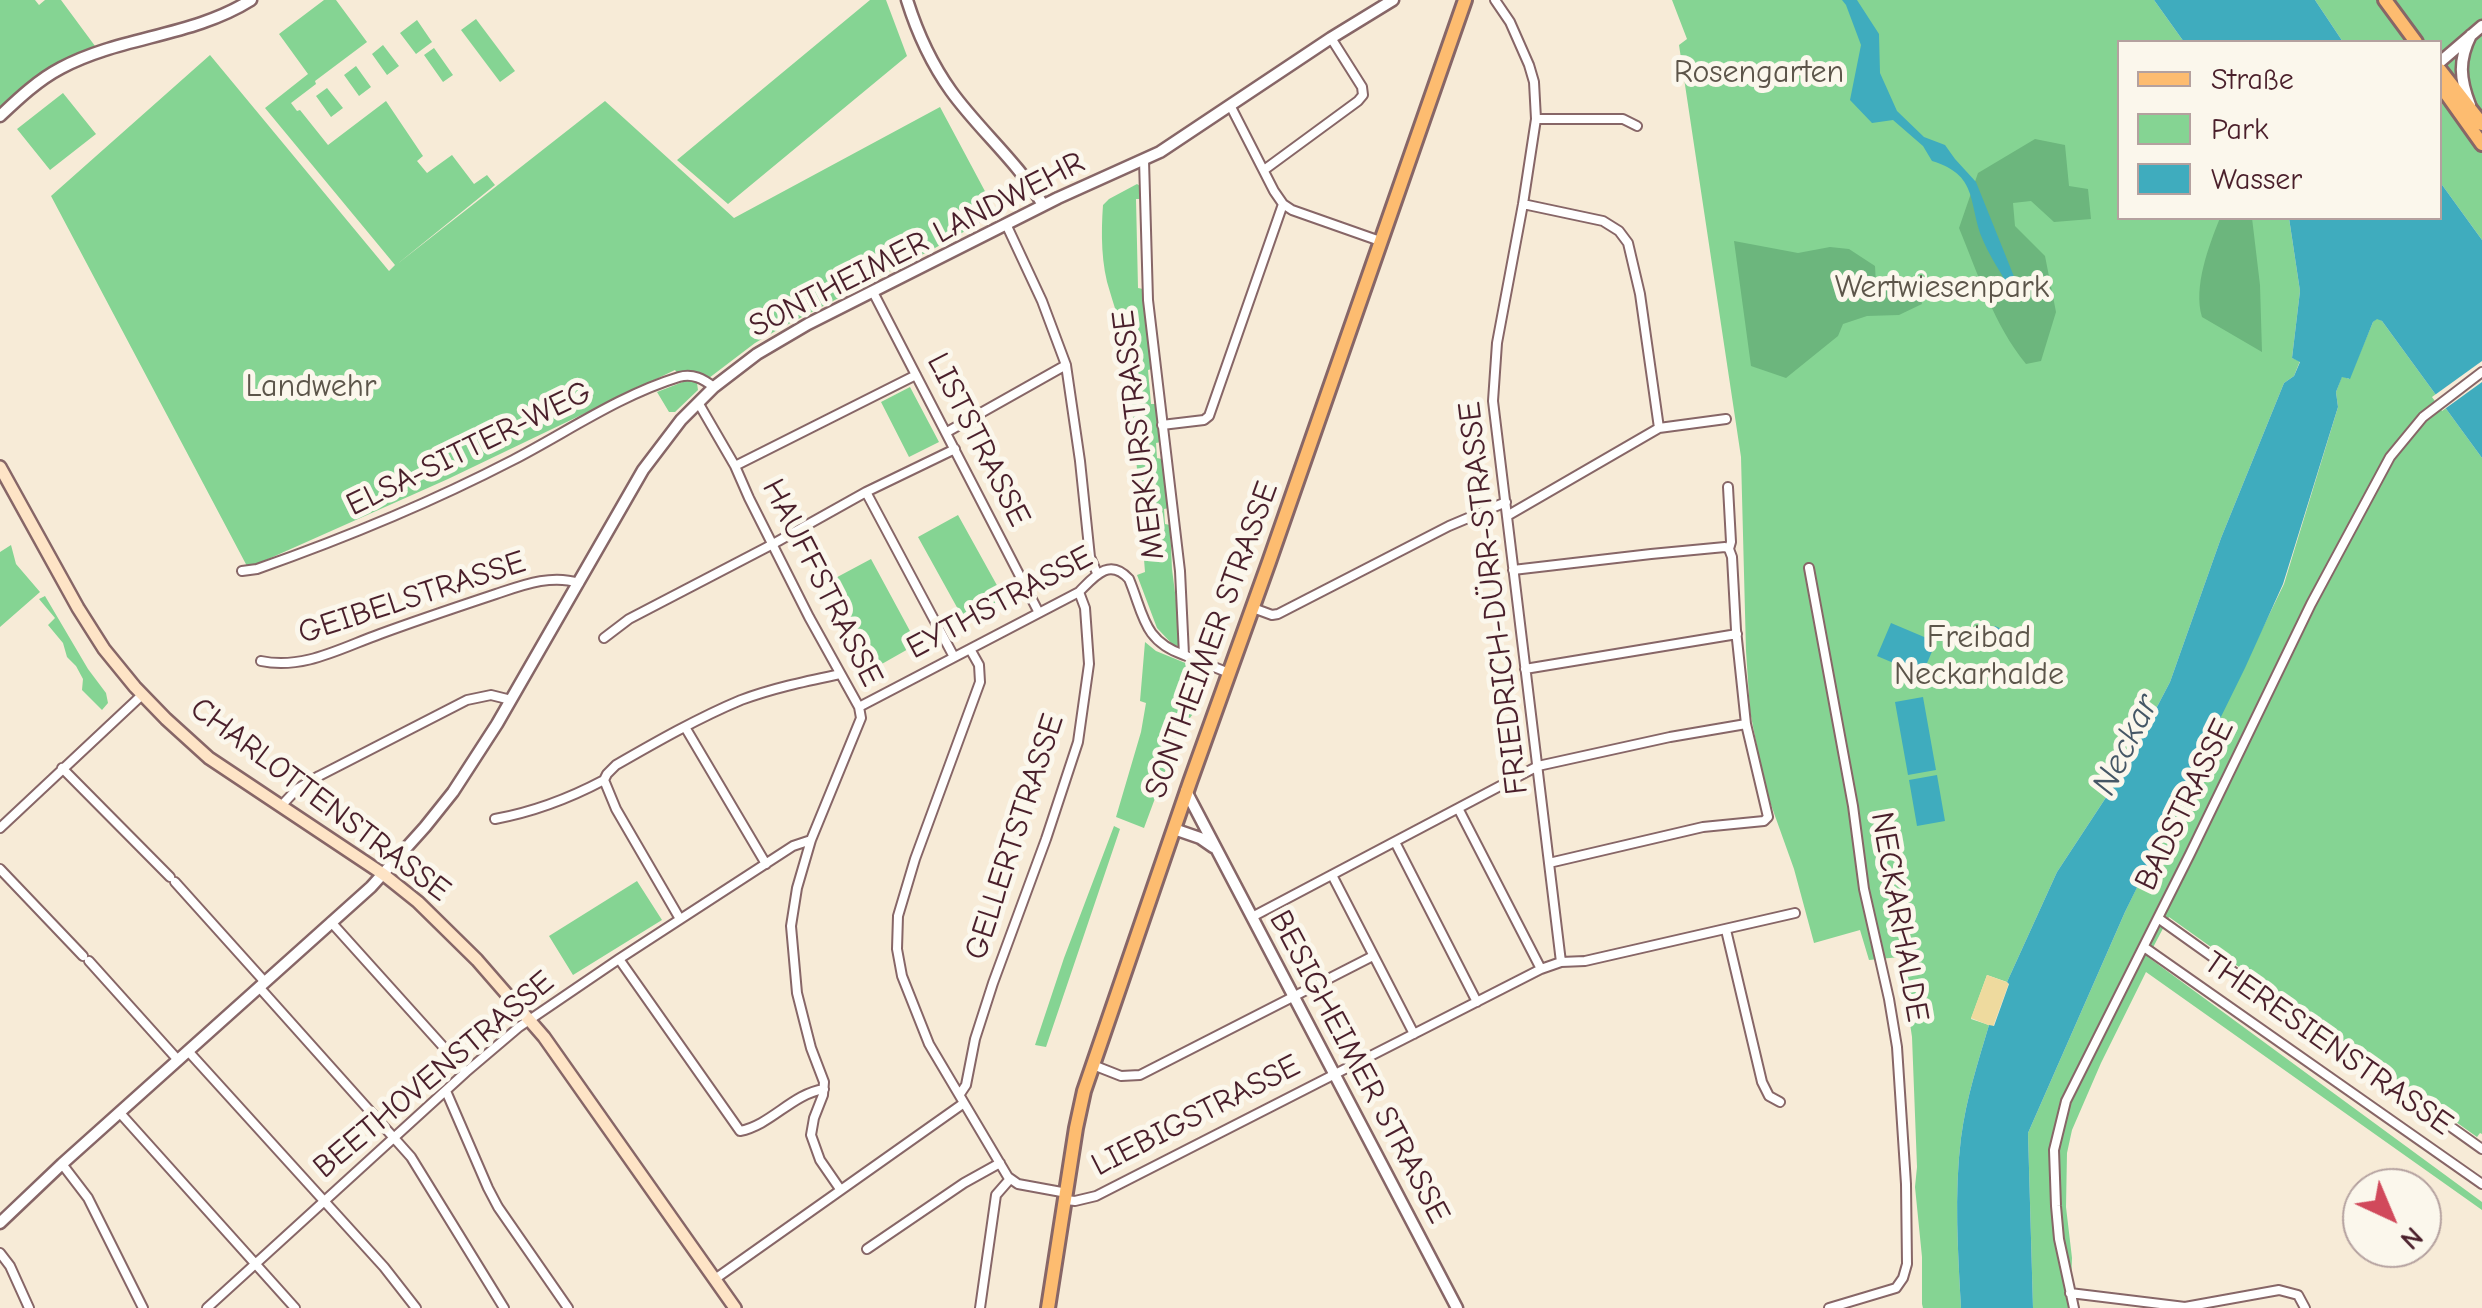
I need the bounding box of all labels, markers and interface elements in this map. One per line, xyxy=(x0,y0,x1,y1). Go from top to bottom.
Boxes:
legend xyxy=(2117,40,2442,220)
park label: Rosengarten xyxy=(1674,54,1844,92)
text: Straße xyxy=(2211,62,2294,97)
text: Park xyxy=(2211,112,2268,147)
street label: SONTHEIMER LANDWEHR xyxy=(743,144,1091,346)
text: Wasser xyxy=(2211,162,2302,197)
park label: Wertwiesenpark xyxy=(1835,269,2049,307)
street label: MERKURSTRASSE xyxy=(1105,308,1173,562)
street label: LISTSTRASSE xyxy=(918,347,1038,533)
park label: Landwehr xyxy=(245,368,377,406)
street label: ELSA-SITTER-WEG xyxy=(340,373,598,525)
street label: FRIEDRICH-DÜRR-STRASSE xyxy=(1451,399,1537,797)
street label: HAUFFSTRASSE xyxy=(753,473,891,693)
street label: SONTHEIMER STRASSE xyxy=(1137,477,1287,803)
street label: EYTHSTRASSE xyxy=(901,538,1099,668)
street label: GEIBELSTRASSE xyxy=(294,543,530,653)
park label: Freibad Neckarhalde xyxy=(1894,619,2064,694)
water label: Neckar xyxy=(2084,688,2168,802)
street label: CHARLOTTENSTRASSE xyxy=(182,690,458,910)
street label: GELLERTSTRASSE xyxy=(957,709,1073,965)
street label: BADSTRASSE xyxy=(2127,713,2243,897)
street label: NECKARHALDE xyxy=(1862,809,1936,1025)
street label: BESIGHEIMER STRASSE xyxy=(1260,904,1458,1230)
street label: THERESIENSTRASSE xyxy=(2196,944,2460,1144)
street label: BEETHOVENSTRASSE xyxy=(306,963,562,1187)
street label: LIEBIGSTRASSE xyxy=(1085,1047,1307,1185)
north arrow xyxy=(2342,1168,2442,1268)
text: N xyxy=(2394,1220,2429,1256)

